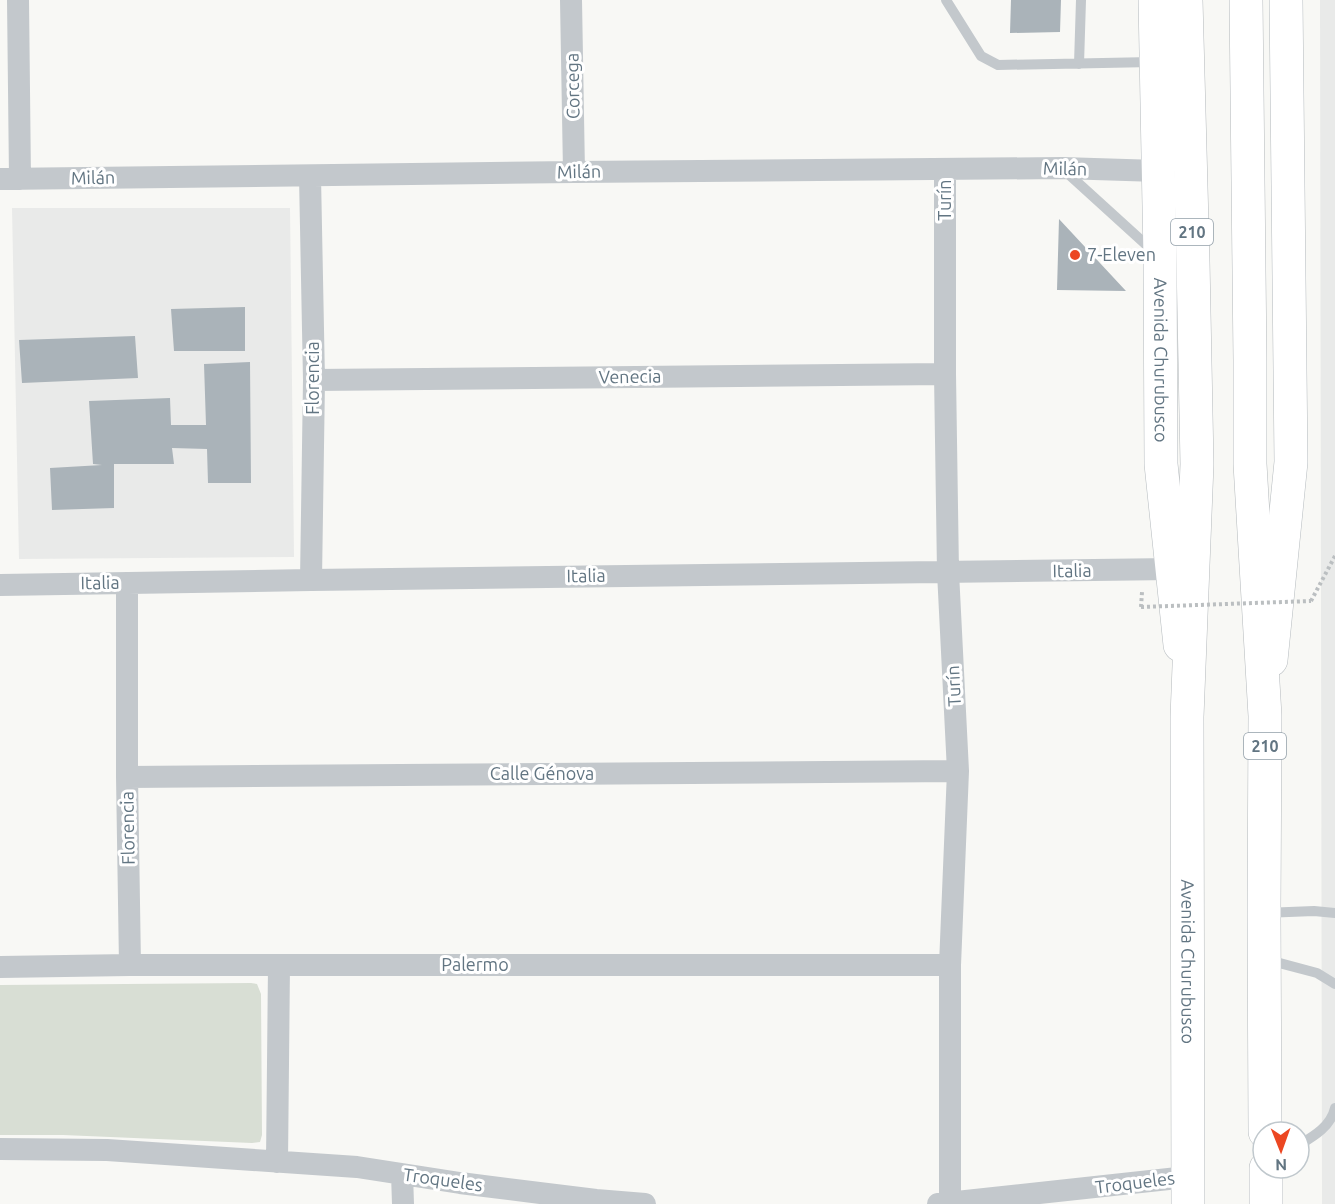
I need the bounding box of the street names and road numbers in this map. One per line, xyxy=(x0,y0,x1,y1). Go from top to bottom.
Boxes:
street label: Corcega xyxy=(561,53,583,119)
street label: Milán xyxy=(1043,158,1087,178)
street label: Milán xyxy=(557,161,601,181)
street label: Milán xyxy=(71,167,115,187)
street label: Turín xyxy=(934,179,954,221)
road number: 210 xyxy=(1171,219,1213,245)
street label: Avenida Churubusco xyxy=(1151,277,1172,442)
street label: Florencia xyxy=(302,341,322,415)
street label: Venecia xyxy=(598,365,662,387)
street label: Italia xyxy=(1052,560,1092,580)
street label: Italia xyxy=(566,565,606,585)
street label: Italia xyxy=(80,572,120,592)
street label: Turín xyxy=(942,665,964,707)
road number: 210 xyxy=(1244,733,1286,759)
street label: Calle Génova xyxy=(490,763,594,783)
street label: Florencia xyxy=(116,791,138,865)
street label: Avenida Churubusco xyxy=(1178,879,1199,1044)
street label: Palermo xyxy=(441,954,509,974)
street label: Troqueles xyxy=(402,1164,484,1195)
street label: Troqueles xyxy=(1094,1167,1176,1197)

